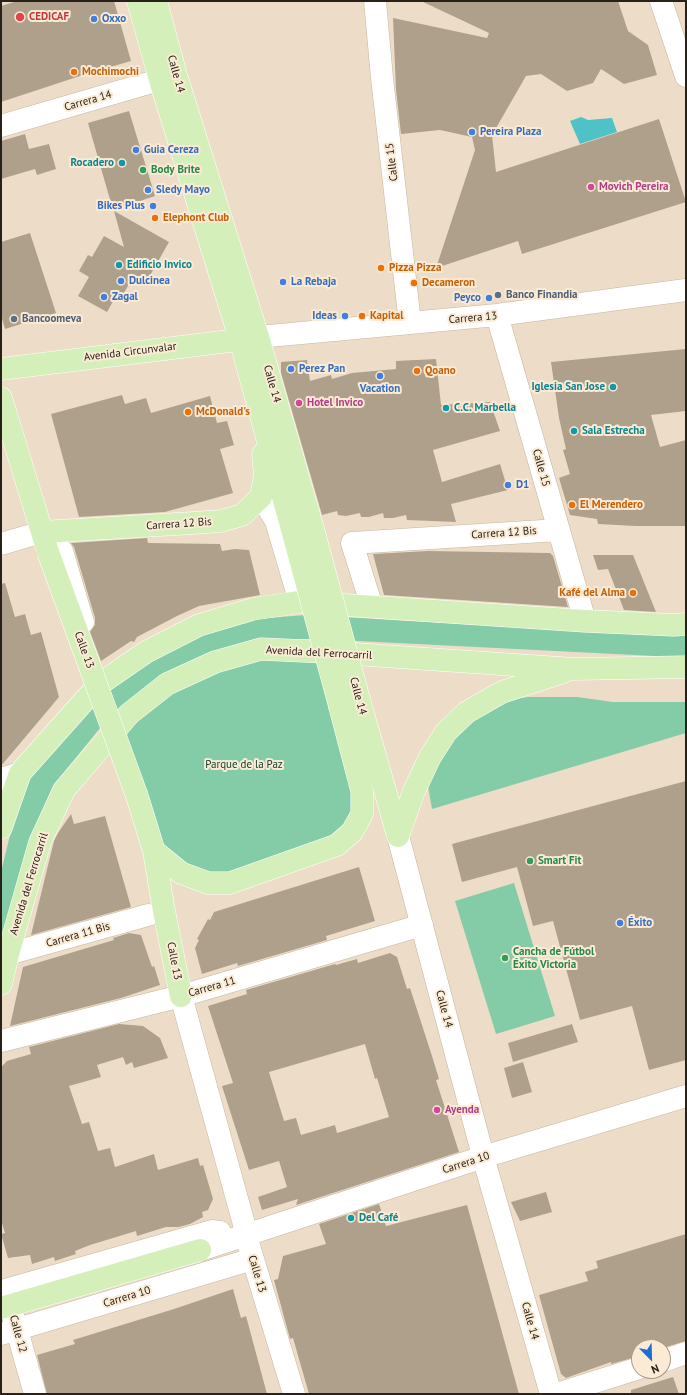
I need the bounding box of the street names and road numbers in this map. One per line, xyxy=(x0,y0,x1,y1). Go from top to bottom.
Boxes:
street label: Calle 14 xyxy=(164,54,188,94)
street label: Carrera 14 xyxy=(63,88,113,114)
street label: Calle 15 xyxy=(383,142,401,182)
street label: Carrera 13 xyxy=(448,309,498,327)
street label: Avenida Circunvalar xyxy=(83,340,177,364)
street label: Calle 14 xyxy=(260,364,284,404)
street label: Calle 15 xyxy=(529,448,553,488)
street label: Carrera 12 Bis xyxy=(146,515,212,533)
street label: Carrera 12 Bis xyxy=(471,524,537,542)
street label: Calle 13 xyxy=(71,630,97,670)
street label: Avenida del Ferrocarril xyxy=(265,644,373,662)
street label: Calle 14 xyxy=(347,676,369,716)
street label: Avenida del Ferrocarril xyxy=(7,831,51,937)
street label: Carrera 11 Bis xyxy=(45,920,111,950)
street label: Calle 13 xyxy=(164,941,184,981)
street label: Carrera 11 xyxy=(187,974,237,1000)
street label: Calle 14 xyxy=(433,989,455,1029)
street label: Carrera 10 xyxy=(441,1149,491,1177)
street label: Calle 13 xyxy=(245,1254,269,1294)
street label: Carrera 10 xyxy=(102,1284,152,1310)
street label: Calle 14 xyxy=(518,1301,542,1341)
street label: Calle 12 xyxy=(6,1314,30,1354)

